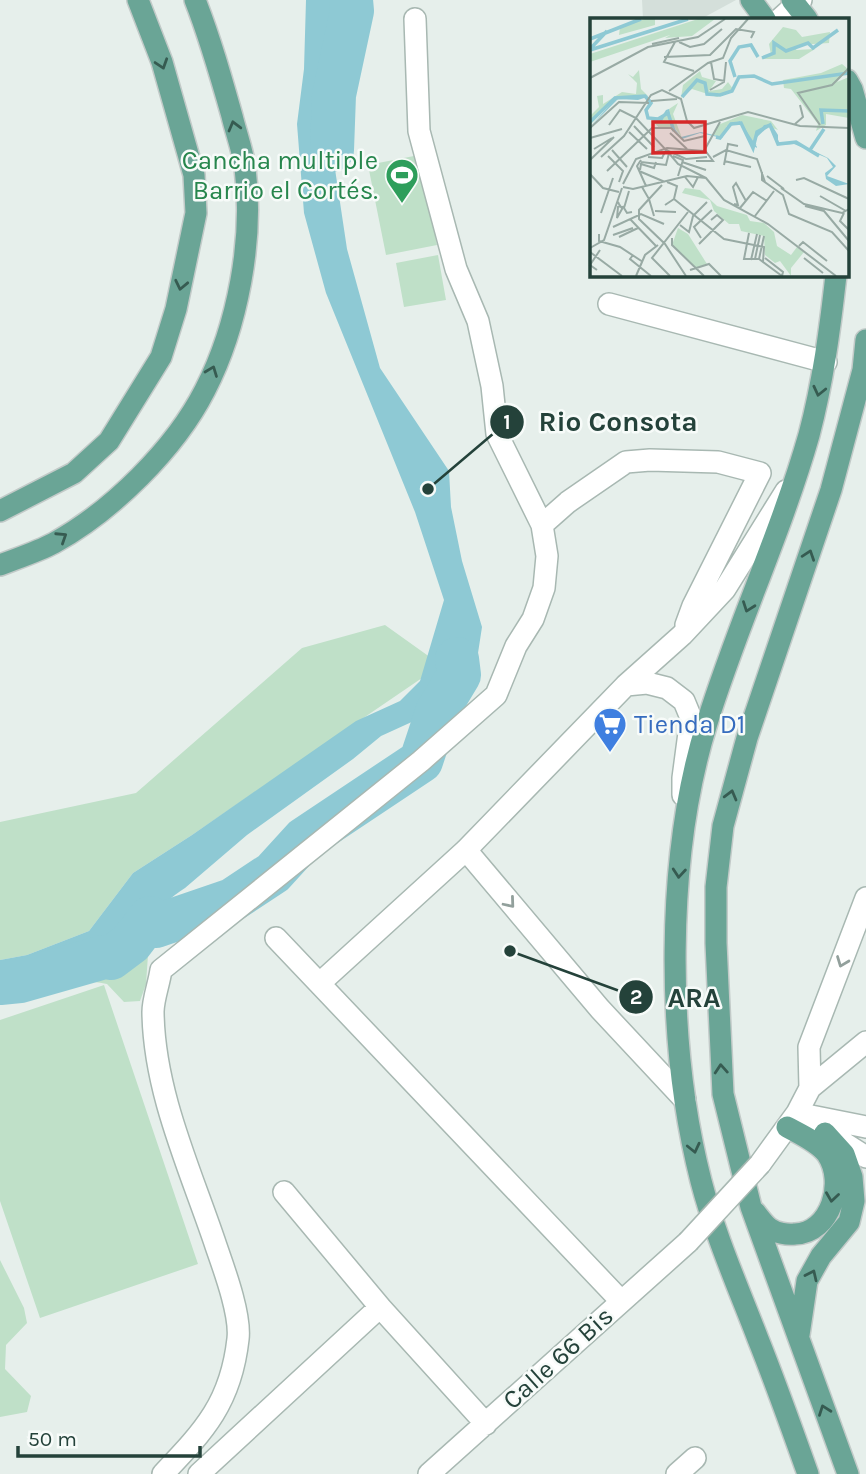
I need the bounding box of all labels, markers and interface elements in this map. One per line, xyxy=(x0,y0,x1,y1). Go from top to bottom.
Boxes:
inset map xyxy=(590,18,848,276)
one-way arrow xyxy=(154,57,168,70)
one-way arrow xyxy=(228,120,242,132)
place label: Cancha multiple Barrio el Cortés. xyxy=(182,145,378,206)
sports icon: Cancha multiple Barrio el Cortés. xyxy=(383,156,421,205)
one-way arrow xyxy=(175,279,189,291)
one-way arrow xyxy=(204,366,218,378)
one-way arrow xyxy=(813,385,827,397)
callout: Rio Consota xyxy=(489,397,711,446)
text: Rio Consota xyxy=(538,405,698,438)
text: 1 xyxy=(503,410,511,434)
one-way arrow xyxy=(54,532,67,545)
one-way arrow xyxy=(801,549,815,561)
one-way arrow xyxy=(743,600,757,612)
supermarket icon: Tienda D1 xyxy=(591,705,629,754)
place label: Tienda D1 xyxy=(634,709,745,740)
one-way arrow xyxy=(723,789,738,801)
one-way arrow xyxy=(672,868,687,879)
one-way arrow xyxy=(502,894,514,907)
one-way arrow xyxy=(836,955,850,967)
callout: ARA xyxy=(618,972,734,1021)
text: ARA xyxy=(667,981,721,1014)
text: 2 xyxy=(630,985,642,1009)
one-way arrow xyxy=(714,1064,729,1075)
one-way arrow xyxy=(685,1142,700,1154)
one-way arrow xyxy=(825,1191,840,1203)
one-way arrow xyxy=(803,1270,817,1282)
street label: Calle 66 Bis xyxy=(496,1300,620,1416)
one-way arrow xyxy=(819,1405,833,1417)
scale bar xyxy=(18,1414,200,1458)
text: 50 m xyxy=(28,1427,77,1451)

